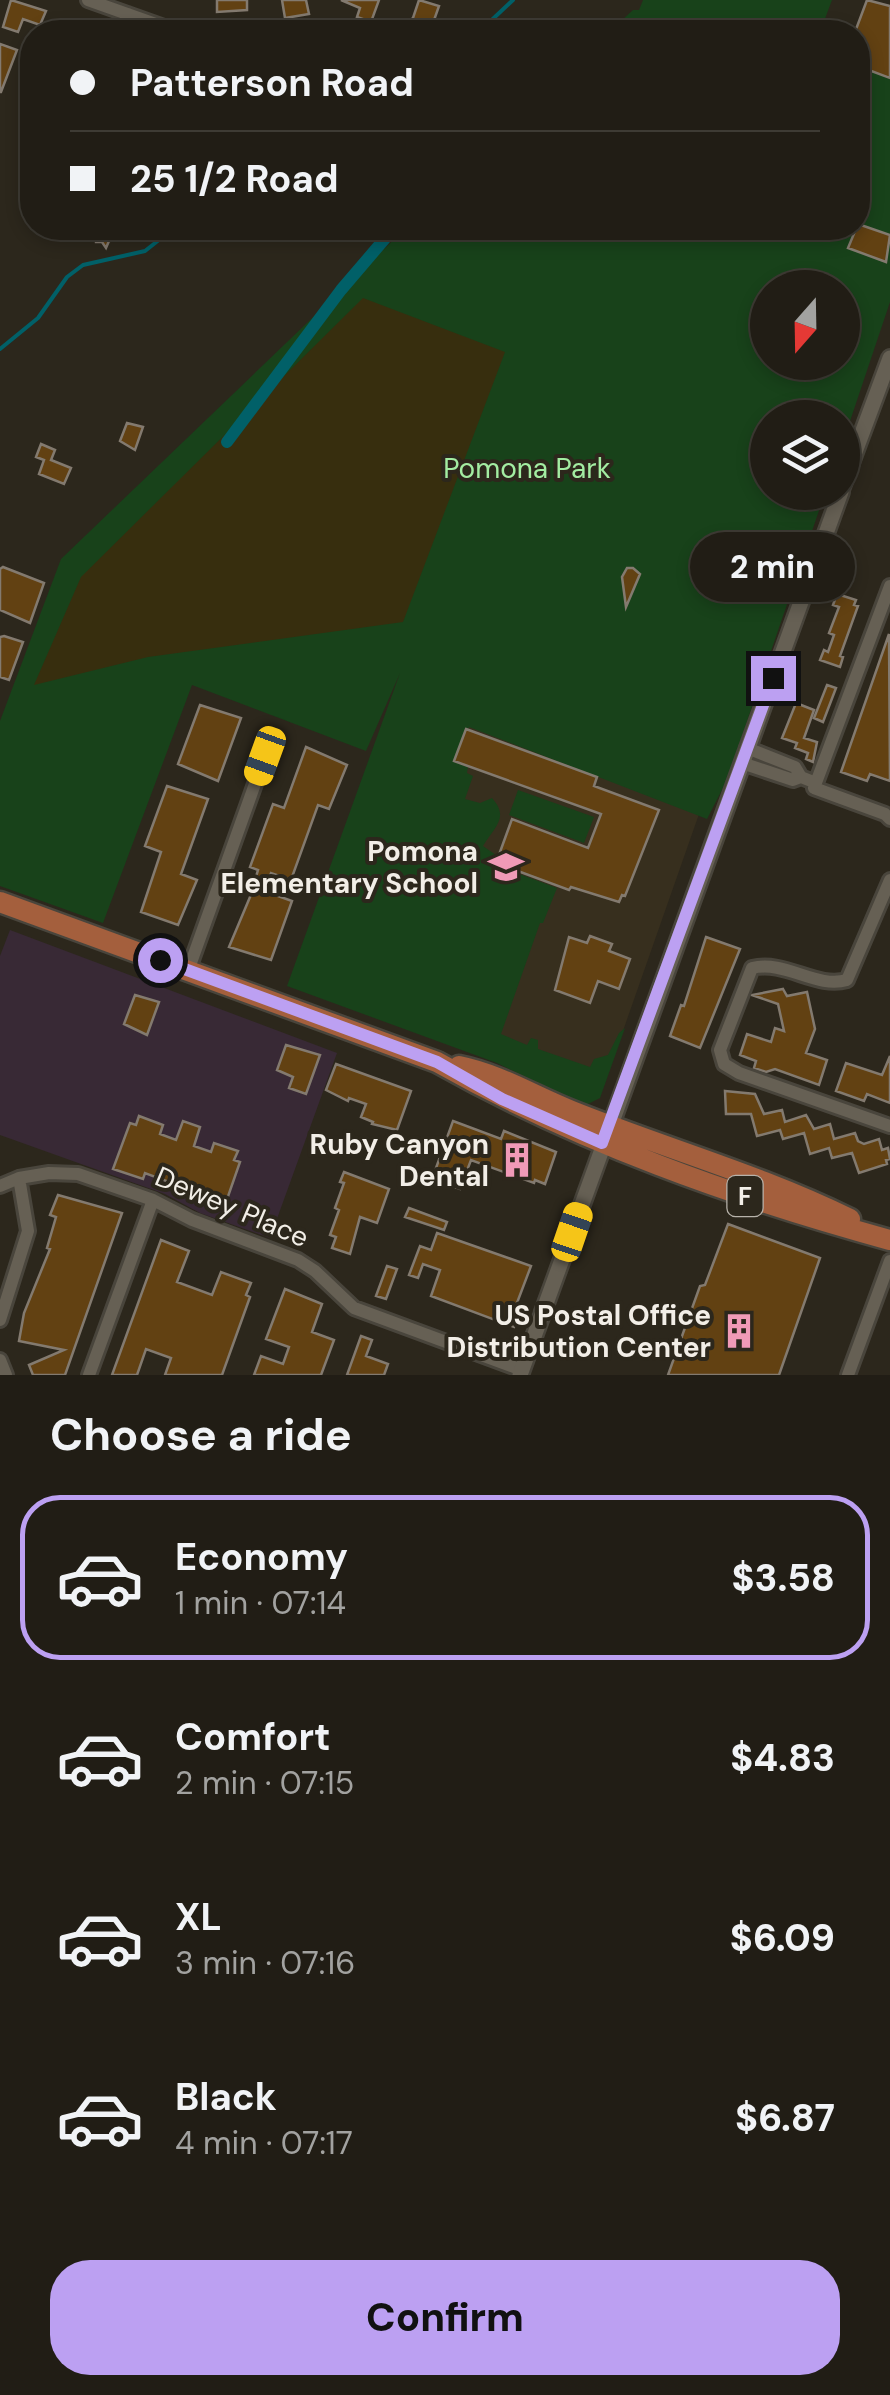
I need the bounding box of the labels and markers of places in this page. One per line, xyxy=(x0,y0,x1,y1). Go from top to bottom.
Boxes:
place label: Pomona Elementary School xyxy=(221,833,478,902)
school or university icon: Pomona Elementary School xyxy=(487,848,525,886)
place label: Ruby Canyon Dental xyxy=(310,1126,489,1195)
building icon: Ruby Canyon Dental xyxy=(498,1141,536,1179)
place label: US Postal Office Distribution Center xyxy=(447,1297,711,1366)
building icon: US Postal Office Distribution Center xyxy=(720,1312,758,1350)

